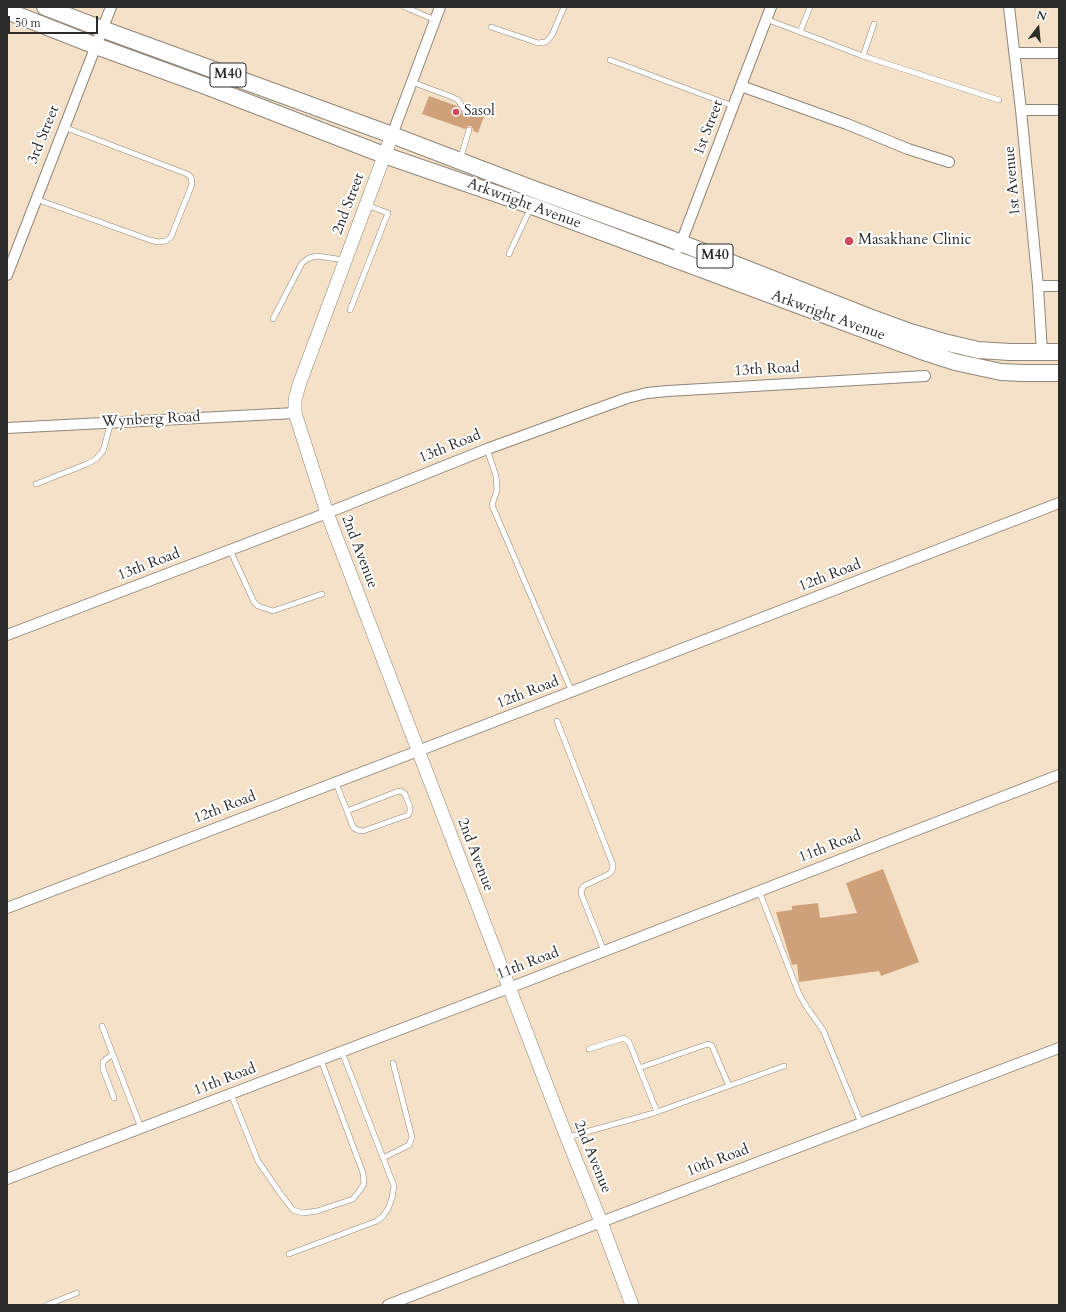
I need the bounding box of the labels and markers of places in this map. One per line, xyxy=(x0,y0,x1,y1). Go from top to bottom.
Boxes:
place label: Sasol xyxy=(464,103,495,121)
marker: Sasol xyxy=(451,107,461,117)
place label: Masakhane Clinic xyxy=(858,232,971,250)
marker: Masakhane Clinic xyxy=(843,235,855,247)

